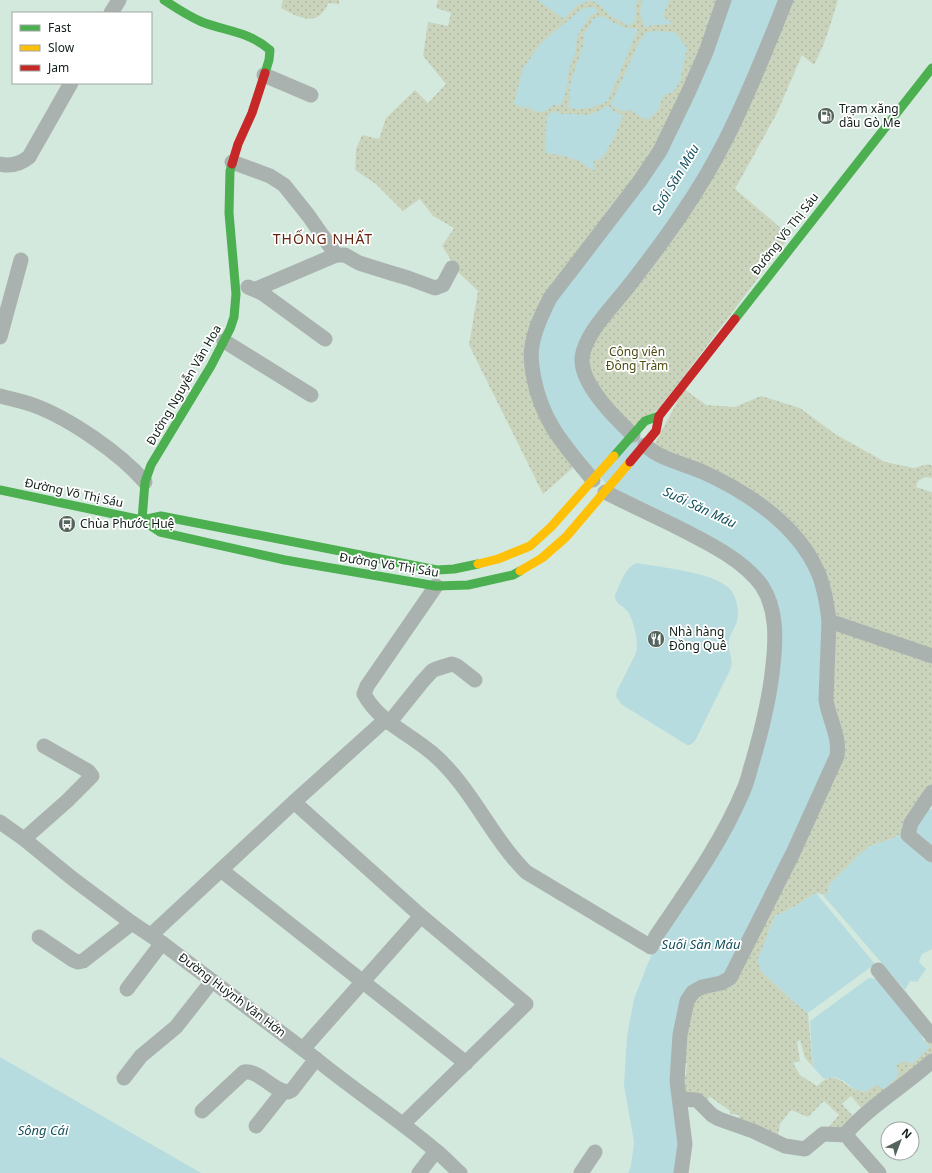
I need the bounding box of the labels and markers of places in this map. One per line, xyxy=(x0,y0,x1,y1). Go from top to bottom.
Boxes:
place label: Trạm xăng dầu Gò Me xyxy=(839,100,901,131)
fuel station icon: Trạm xăng dầu Gò Me xyxy=(816,106,836,126)
bus stop icon: Chùa Phước Huệ xyxy=(57,514,77,534)
place label: Chùa Phước Huệ xyxy=(80,515,175,532)
place label: Nhà hàng Đồng Quê xyxy=(669,623,727,654)
restaurant icon: Nhà hàng Đồng Quê xyxy=(646,629,666,649)

